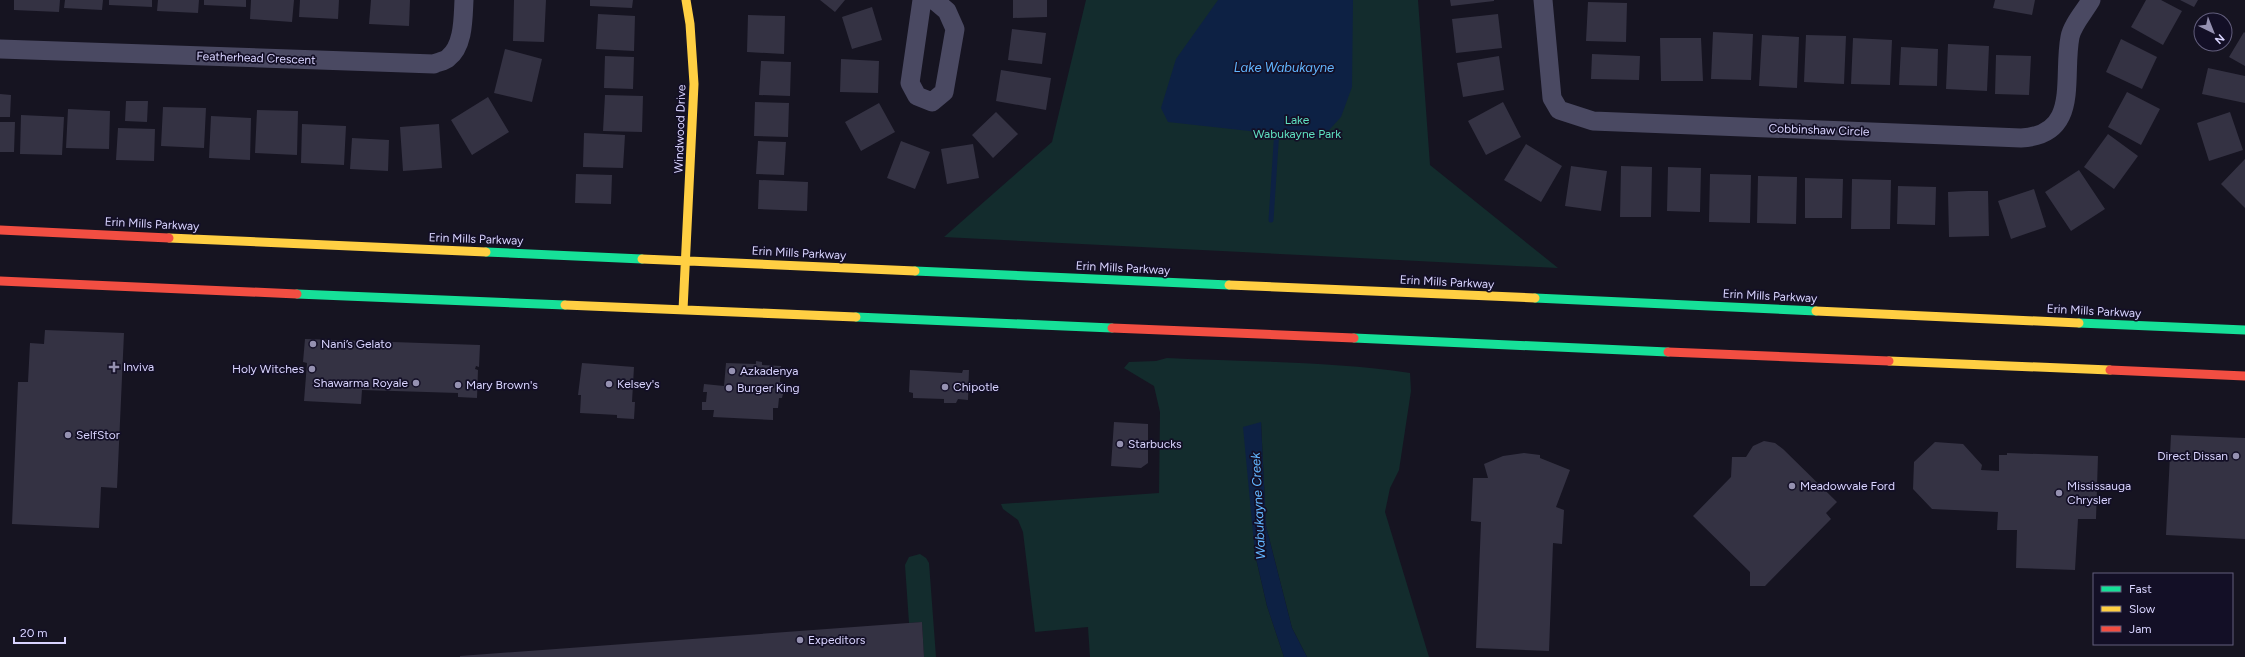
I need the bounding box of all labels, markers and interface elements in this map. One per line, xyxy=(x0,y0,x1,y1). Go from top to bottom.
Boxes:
north arrow xyxy=(2193,12,2233,52)
text: N xyxy=(2212,31,2227,47)
street label: Featherhead Crescent xyxy=(196,49,316,67)
water label: Lake Wabukayne xyxy=(1234,60,1334,75)
street label: Windwood Drive xyxy=(671,84,689,174)
park label: Lake Wabukayne Park xyxy=(1253,113,1341,141)
street label: Cobbinshaw Circle xyxy=(1768,121,1870,139)
street label: Erin Mills Parkway xyxy=(104,215,200,234)
street label: Erin Mills Parkway xyxy=(428,230,524,248)
street label: Erin Mills Parkway xyxy=(751,244,847,263)
street label: Erin Mills Parkway xyxy=(1075,259,1171,278)
street label: Erin Mills Parkway xyxy=(1399,273,1495,292)
street label: Erin Mills Parkway xyxy=(1722,287,1818,306)
street label: Erin Mills Parkway xyxy=(2046,302,2142,321)
place label: Nani’s Gelato xyxy=(321,337,392,351)
marker: Nani’s Gelato xyxy=(308,339,318,349)
place label: Inviva xyxy=(123,360,154,374)
marker: Inviva xyxy=(108,361,120,373)
place label: Holy Witches xyxy=(232,362,304,376)
marker: Holy Witches xyxy=(307,364,317,374)
place label: Azkadenya xyxy=(740,364,798,378)
marker: Azkadenya xyxy=(727,366,737,376)
place label: Shawarma Royale xyxy=(313,376,408,390)
place label: Kelsey's xyxy=(617,377,660,391)
marker: Shawarma Royale xyxy=(411,378,421,388)
place label: Mary Brown's xyxy=(466,378,538,392)
marker: Kelsey's xyxy=(604,379,614,389)
marker: Mary Brown's xyxy=(453,380,463,390)
place label: Chipotle xyxy=(953,380,999,394)
place label: Burger King xyxy=(737,381,800,395)
marker: Chipotle xyxy=(940,382,950,392)
marker: Burger King xyxy=(724,383,734,393)
place label: SelfStor xyxy=(76,428,120,442)
marker: SelfStor xyxy=(63,430,73,440)
place label: Starbucks xyxy=(1128,437,1182,451)
marker: Starbucks xyxy=(1115,439,1125,449)
place label: Direct Dissan xyxy=(2157,449,2228,463)
water label: Wabukayne Creek xyxy=(1248,451,1268,560)
marker: Direct Dissan xyxy=(2231,451,2241,461)
place label: Meadowvale Ford xyxy=(1800,479,1895,493)
place label: Mississauga Chrysler xyxy=(2067,479,2131,507)
marker: Meadowvale Ford xyxy=(1787,481,1797,491)
marker: Mississauga Chrysler xyxy=(2054,488,2064,498)
legend xyxy=(2093,573,2233,645)
text: Fast xyxy=(2129,582,2152,596)
text: Slow xyxy=(2129,602,2156,616)
scale bar xyxy=(14,619,65,645)
text: Jam xyxy=(2129,622,2152,636)
text: 20 m xyxy=(20,626,48,640)
place label: Expeditors xyxy=(808,633,866,647)
marker: Expeditors xyxy=(795,635,805,645)

